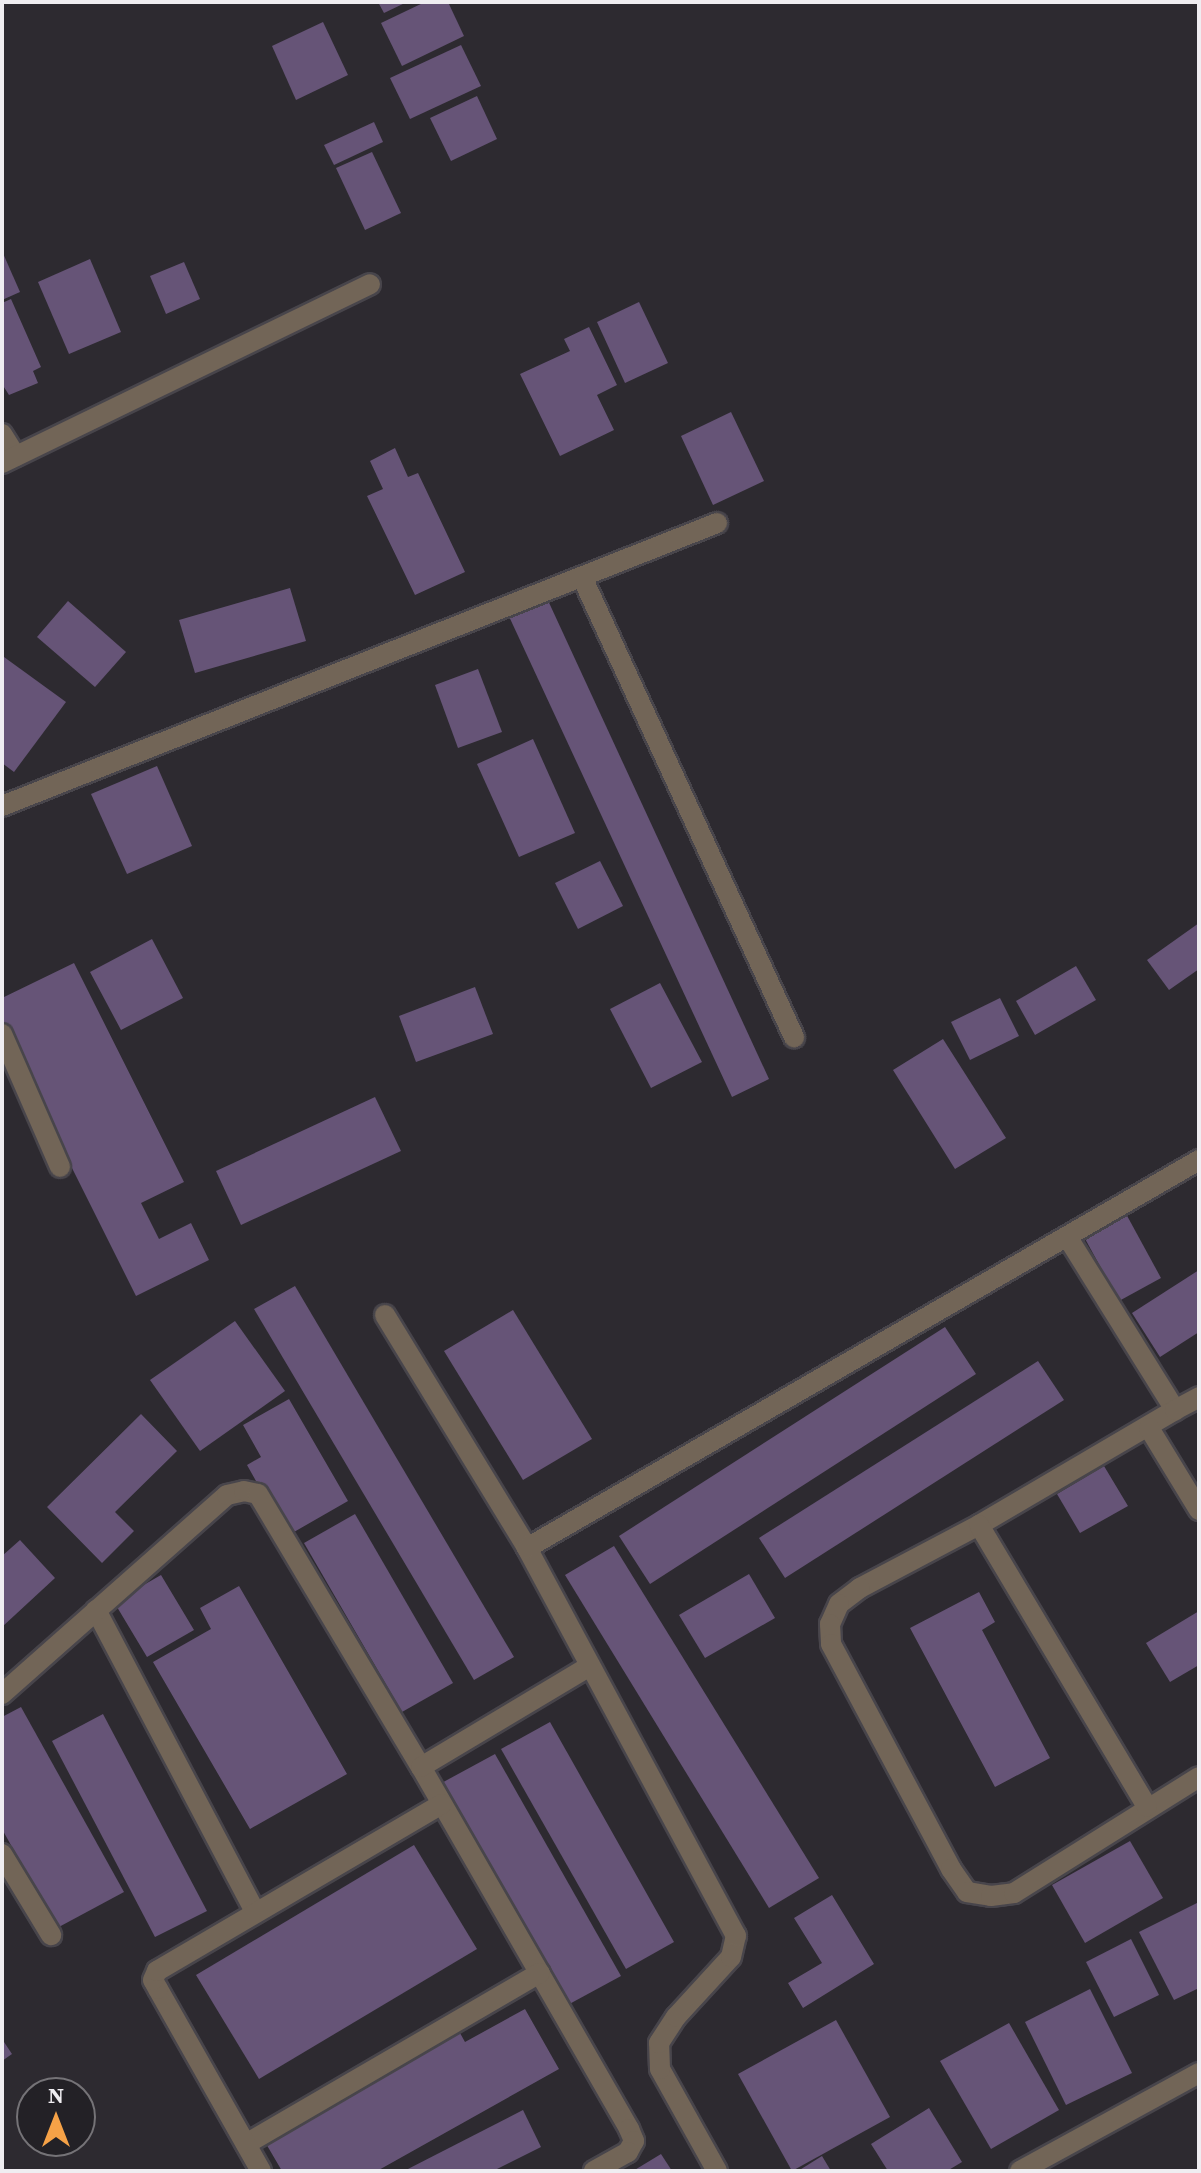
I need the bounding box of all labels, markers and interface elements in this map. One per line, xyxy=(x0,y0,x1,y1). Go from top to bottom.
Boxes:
north arrow xyxy=(16,2077,96,2157)
text: N xyxy=(48,2080,64,2110)

